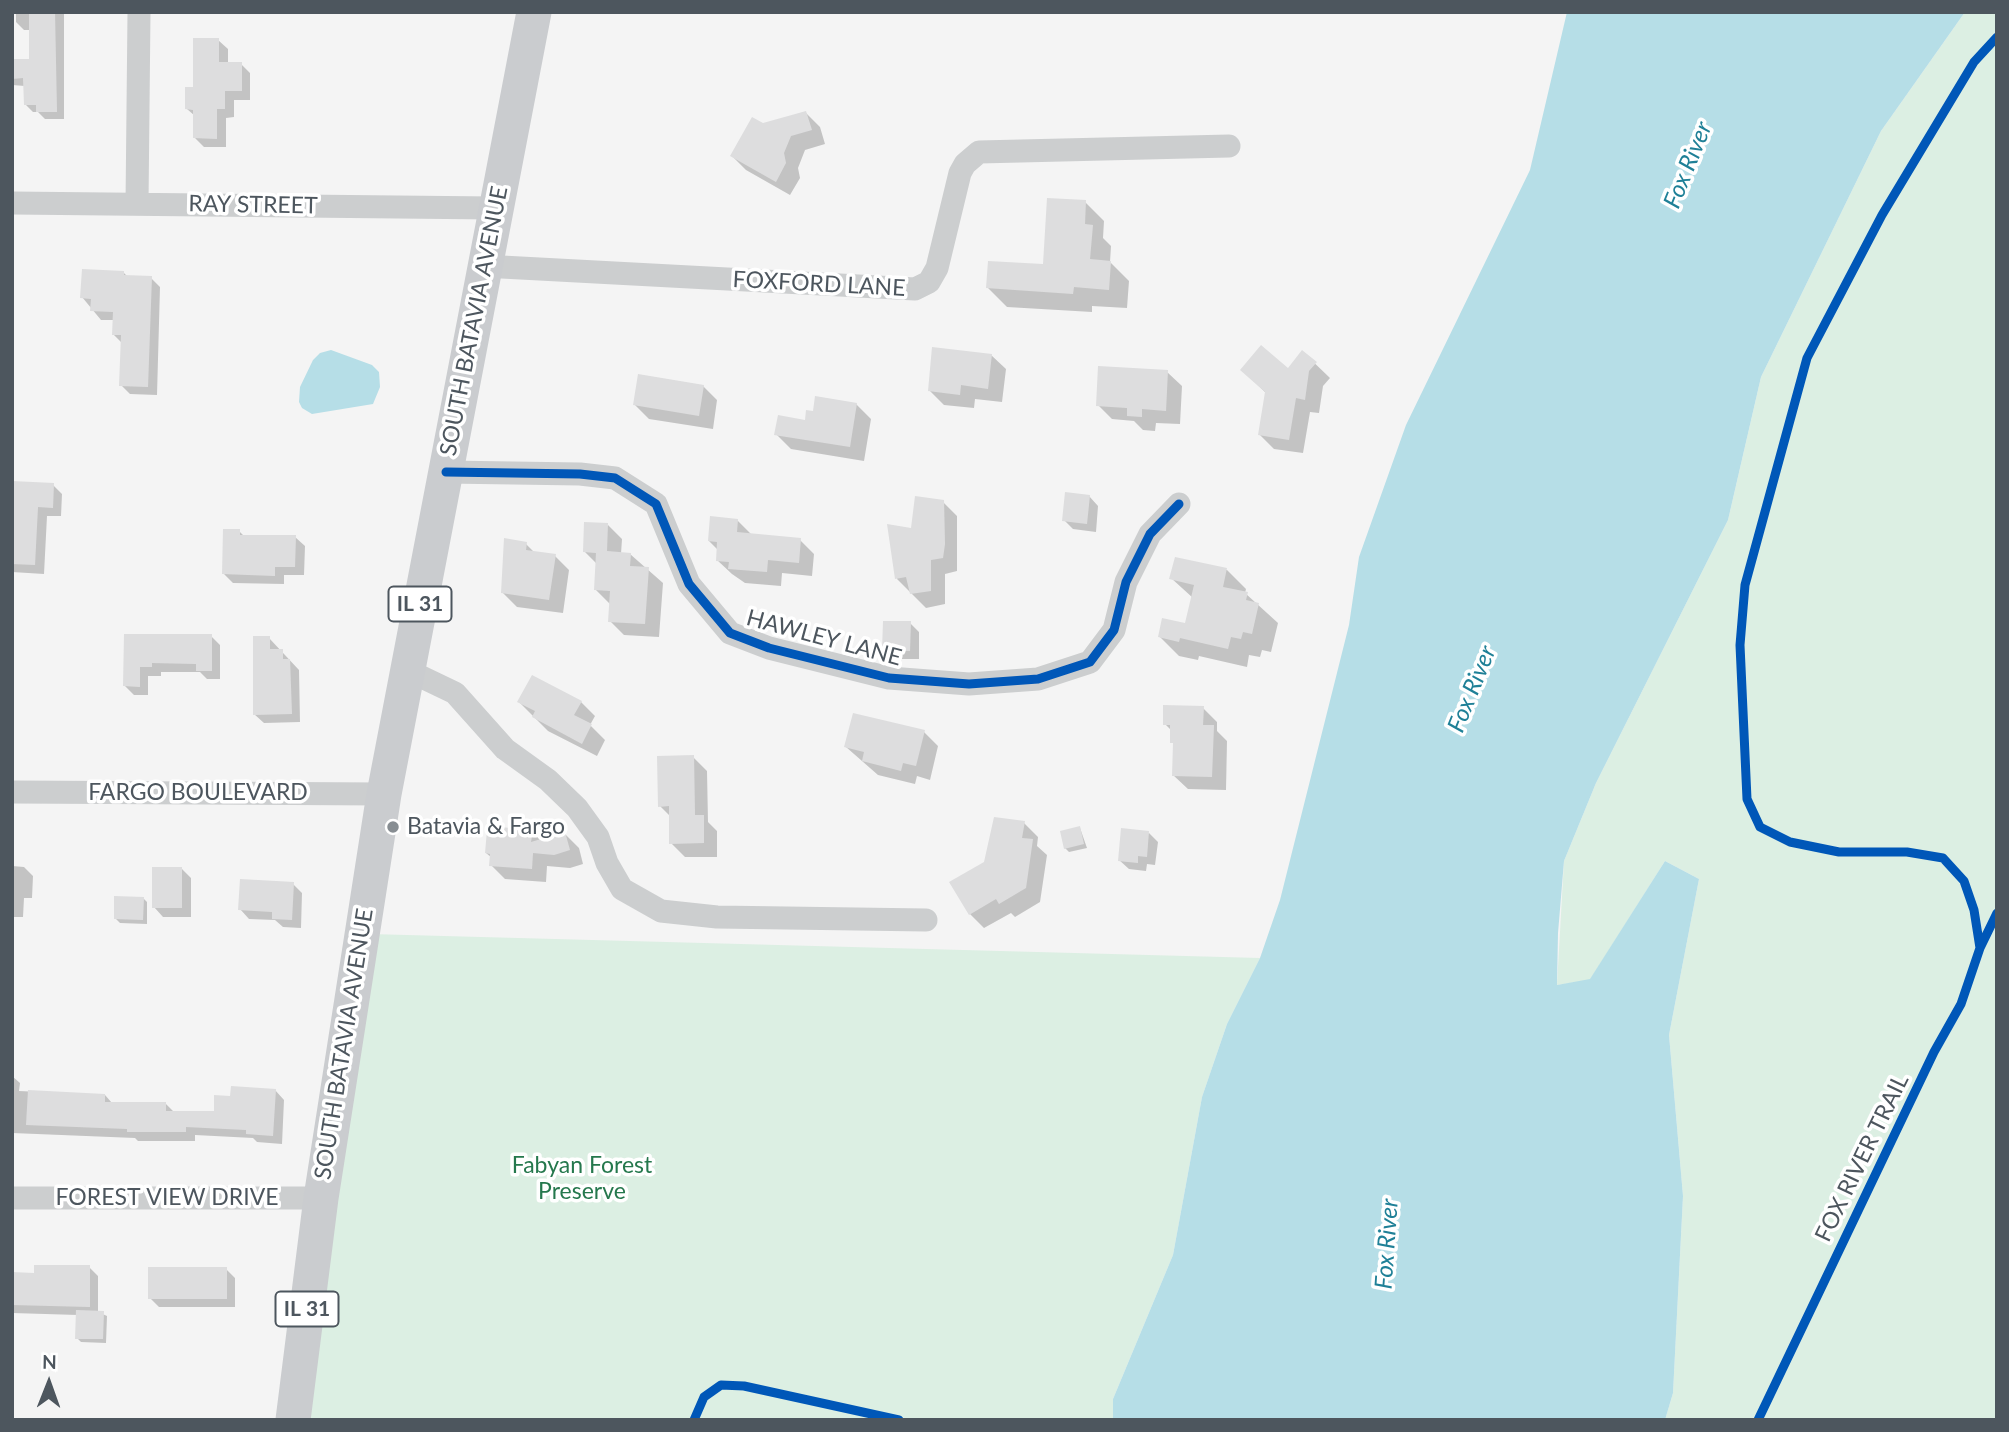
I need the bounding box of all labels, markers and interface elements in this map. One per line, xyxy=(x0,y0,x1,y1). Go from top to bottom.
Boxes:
water label: Fox River xyxy=(1658,118,1718,212)
street label: SOUTH BATAVIA AVENUE xyxy=(434,184,514,458)
street label: RAY STREET xyxy=(188,190,318,220)
street label: FOXFORD LANE xyxy=(732,266,906,302)
road number: IL 31 xyxy=(388,586,452,622)
street label: HAWLEY LANE xyxy=(743,604,905,672)
water label: Fox River xyxy=(1442,642,1502,736)
street label: FARGO BOULEVARD xyxy=(88,779,308,807)
place label: Batavia & Fargo xyxy=(407,813,565,841)
marker: Batavia & Fargo xyxy=(385,819,401,835)
street label: SOUTH BATAVIA AVENUE xyxy=(309,906,379,1182)
street label: FOX RIVER TRAIL xyxy=(1809,1070,1915,1246)
park label: Fabyan Forest Preserve xyxy=(512,1152,652,1206)
street label: FOREST VIEW DRIVE xyxy=(55,1184,279,1212)
water label: Fox River xyxy=(1369,1198,1405,1290)
road number: IL 31 xyxy=(276,1292,338,1326)
north arrow xyxy=(14,1348,84,1418)
text: N xyxy=(42,1350,57,1373)

